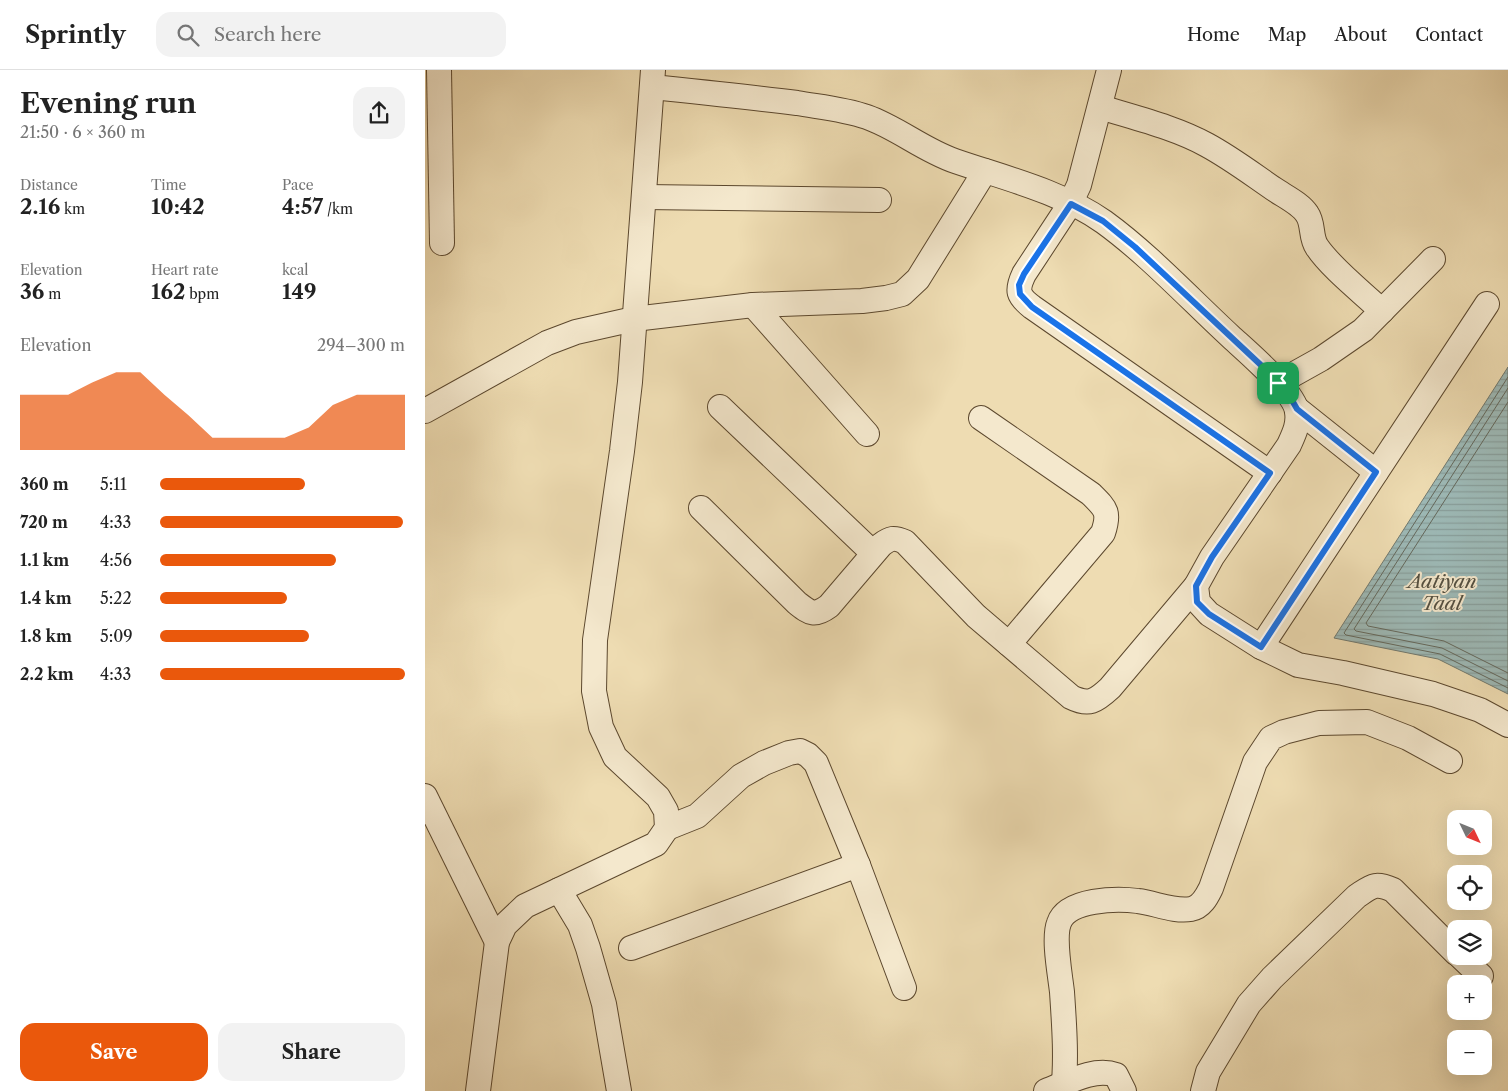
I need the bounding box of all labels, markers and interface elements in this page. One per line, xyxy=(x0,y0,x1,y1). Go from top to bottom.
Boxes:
search box xyxy=(156,12,506,57)
text: Sprintly xyxy=(25,20,126,49)
icon: search xyxy=(174,21,202,49)
text: Search here xyxy=(214,23,321,46)
text: Home xyxy=(1187,24,1240,46)
text: Map xyxy=(1268,24,1306,46)
text: About xyxy=(1334,24,1387,46)
text: Contact xyxy=(1415,24,1483,46)
text: Evening run xyxy=(20,86,196,120)
button: share xyxy=(353,87,405,139)
text: 21:50 · 6 × 360 m xyxy=(20,122,145,142)
text: Distance xyxy=(20,176,78,194)
text: Time xyxy=(151,176,186,194)
text: Pace xyxy=(282,176,314,194)
text: 2.16 xyxy=(20,194,60,219)
text: 10:42 xyxy=(151,194,205,219)
text: 4:57 xyxy=(282,194,323,219)
text: km xyxy=(60,200,85,218)
text: /km xyxy=(323,200,353,218)
text: Elevation xyxy=(20,261,83,279)
text: Heart rate xyxy=(151,261,218,279)
text: kcal xyxy=(282,261,308,279)
text: 36 xyxy=(20,279,44,304)
text: 162 xyxy=(151,279,185,304)
text: 149 xyxy=(282,279,316,304)
text: m xyxy=(44,285,61,303)
text: bpm xyxy=(185,285,219,303)
text: Elevation xyxy=(20,335,91,355)
text: 294–300 m xyxy=(317,335,405,355)
pin xyxy=(1257,362,1299,404)
icon: arrive xyxy=(1264,369,1292,397)
text: 360 m xyxy=(20,474,69,494)
text: 5:11 xyxy=(100,474,127,494)
text: 720 m xyxy=(20,512,68,532)
text: 4:33 xyxy=(100,512,131,532)
text: 1.1 km xyxy=(20,550,69,570)
text: 4:56 xyxy=(100,550,132,570)
water label: Aatiyan Taal xyxy=(1405,570,1476,615)
text: 1.4 km xyxy=(20,588,72,608)
text: 5:22 xyxy=(100,588,132,608)
text: 1.8 km xyxy=(20,626,72,646)
text: 5:09 xyxy=(100,626,133,646)
text: 2.2 km xyxy=(20,664,74,684)
text: 4:33 xyxy=(100,664,131,684)
north arrow xyxy=(1447,810,1493,855)
map controls xyxy=(1447,810,1492,1075)
button: locate xyxy=(1447,865,1492,910)
button: layers xyxy=(1447,920,1492,965)
button: + xyxy=(1447,975,1492,1020)
button: Save xyxy=(20,1023,208,1081)
button: Share xyxy=(218,1023,405,1081)
button: − xyxy=(1447,1030,1492,1075)

